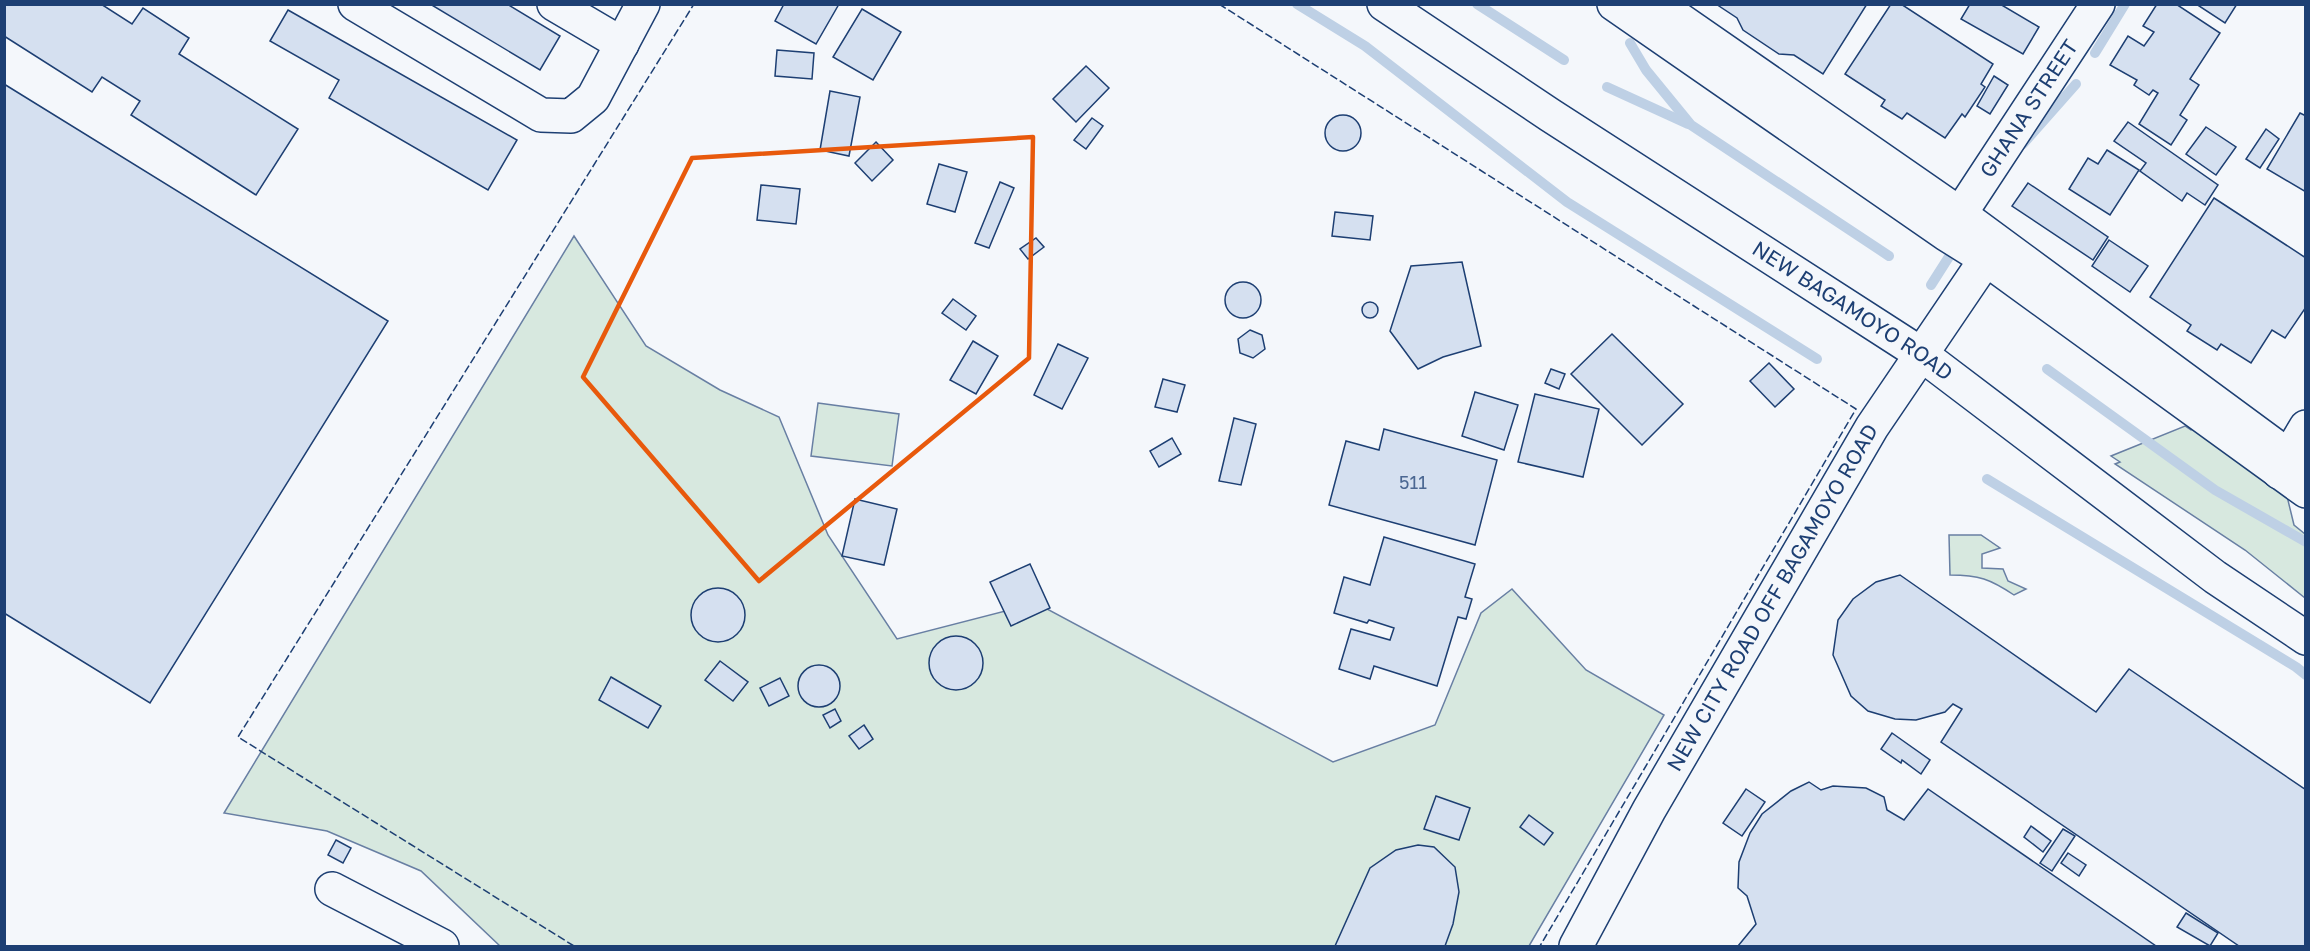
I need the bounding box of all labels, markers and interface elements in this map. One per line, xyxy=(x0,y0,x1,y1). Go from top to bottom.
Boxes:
street label: GHANA STREET xyxy=(1974,34,2083,182)
street label: NEW BAGAMOYO ROAD xyxy=(1748,235,1958,386)
street label: NEW CITY ROAD OFF BAGAMOYO ROAD xyxy=(1661,419,1883,775)
house number: 511 xyxy=(1399,471,1427,493)

